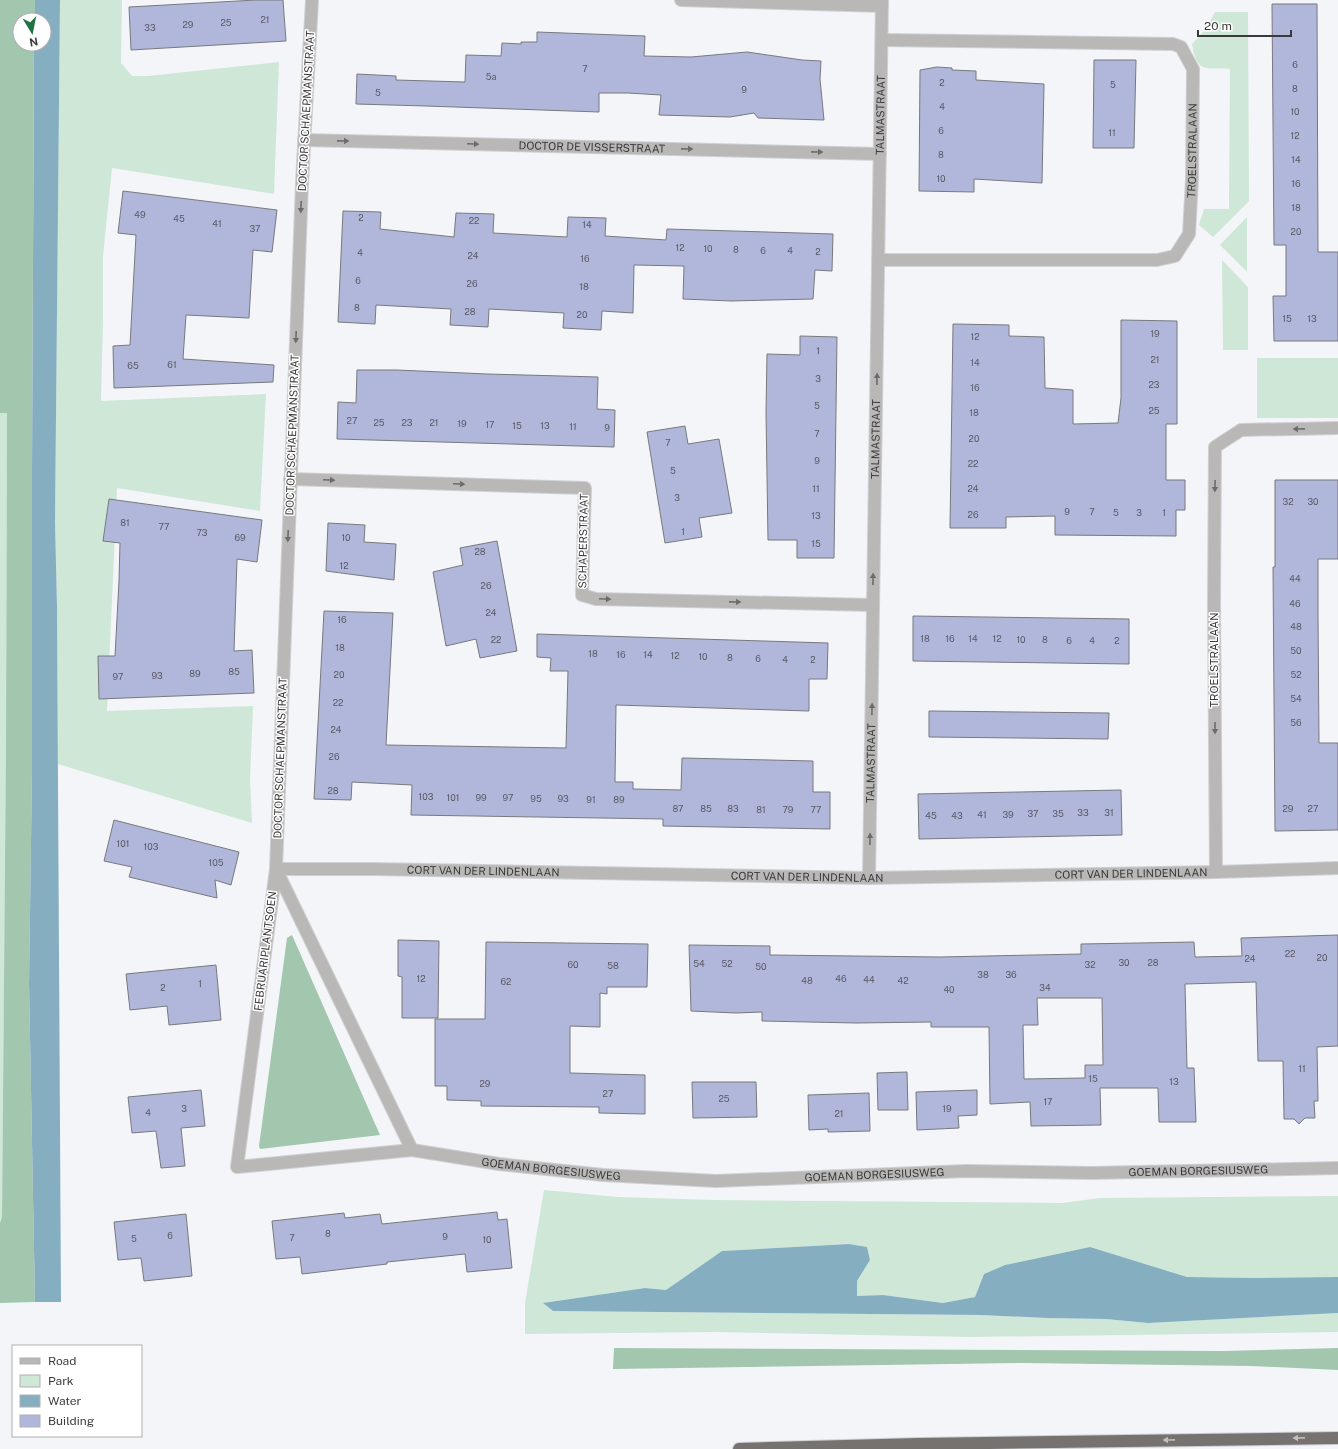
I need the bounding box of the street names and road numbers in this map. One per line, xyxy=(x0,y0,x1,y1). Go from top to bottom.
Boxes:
street label: DOCTOR SCHAEPMANSTRAAT xyxy=(296,30,316,192)
street label: TALMASTRAAT xyxy=(874,75,887,155)
street label: TROELSTRALAAN xyxy=(1185,103,1199,198)
street label: DOCTOR DE VISSERSTRAAT xyxy=(518,139,666,155)
street label: DOCTOR SCHAEPMANSTRAAT xyxy=(283,354,301,516)
street label: TALMASTRAAT xyxy=(869,399,882,479)
street label: SCHAPERSTRAAT xyxy=(576,493,590,588)
street label: TROELSTRALAAN xyxy=(1208,613,1220,707)
street label: DOCTOR SCHAEPMANSTRAAT xyxy=(271,677,289,839)
street label: TALMASTRAAT xyxy=(864,723,877,803)
street label: CORT VAN DER LINDENLAAN xyxy=(407,864,560,878)
street label: CORT VAN DER LINDENLAAN xyxy=(1055,866,1208,881)
street label: CORT VAN DER LINDENLAAN xyxy=(731,869,884,884)
street label: FEBRUARIPLANTSOEN xyxy=(252,890,278,1012)
street label: GOEMAN BORGESIUSWEG xyxy=(481,1155,621,1182)
street label: GOEMAN BORGESIUSWEG xyxy=(1128,1163,1268,1178)
street label: GOEMAN BORGESIUSWEG xyxy=(804,1166,945,1183)

